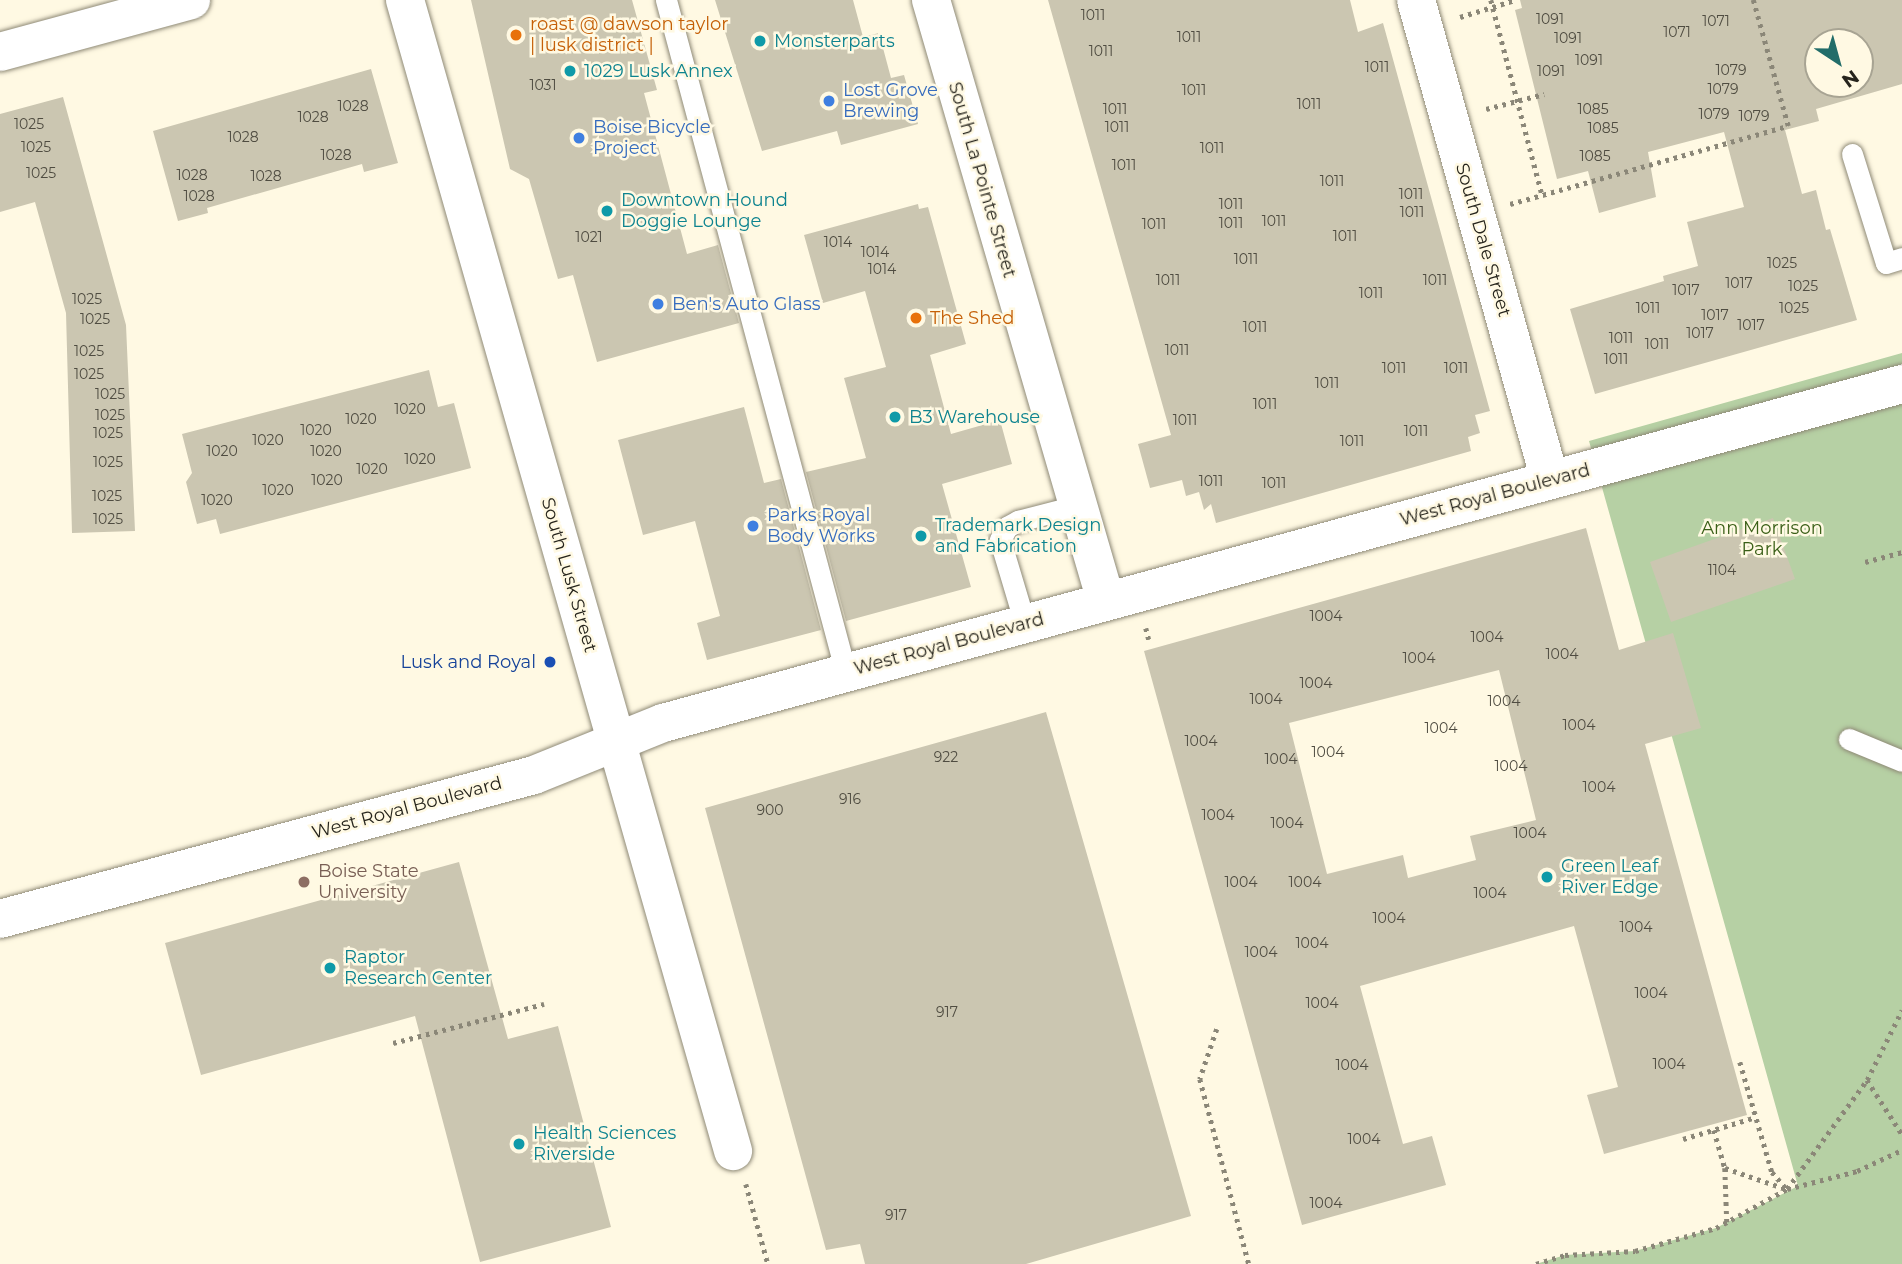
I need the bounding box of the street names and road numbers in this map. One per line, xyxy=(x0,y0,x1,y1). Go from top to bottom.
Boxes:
street label: South La Pointe Street xyxy=(944,80,1020,280)
street label: South Dale Street xyxy=(1451,161,1515,319)
street label: West Royal Boulevard xyxy=(1398,459,1592,531)
street label: South Lusk Street xyxy=(537,495,601,655)
street label: West Royal Boulevard xyxy=(852,608,1046,680)
street label: West Royal Boulevard xyxy=(310,772,504,844)

